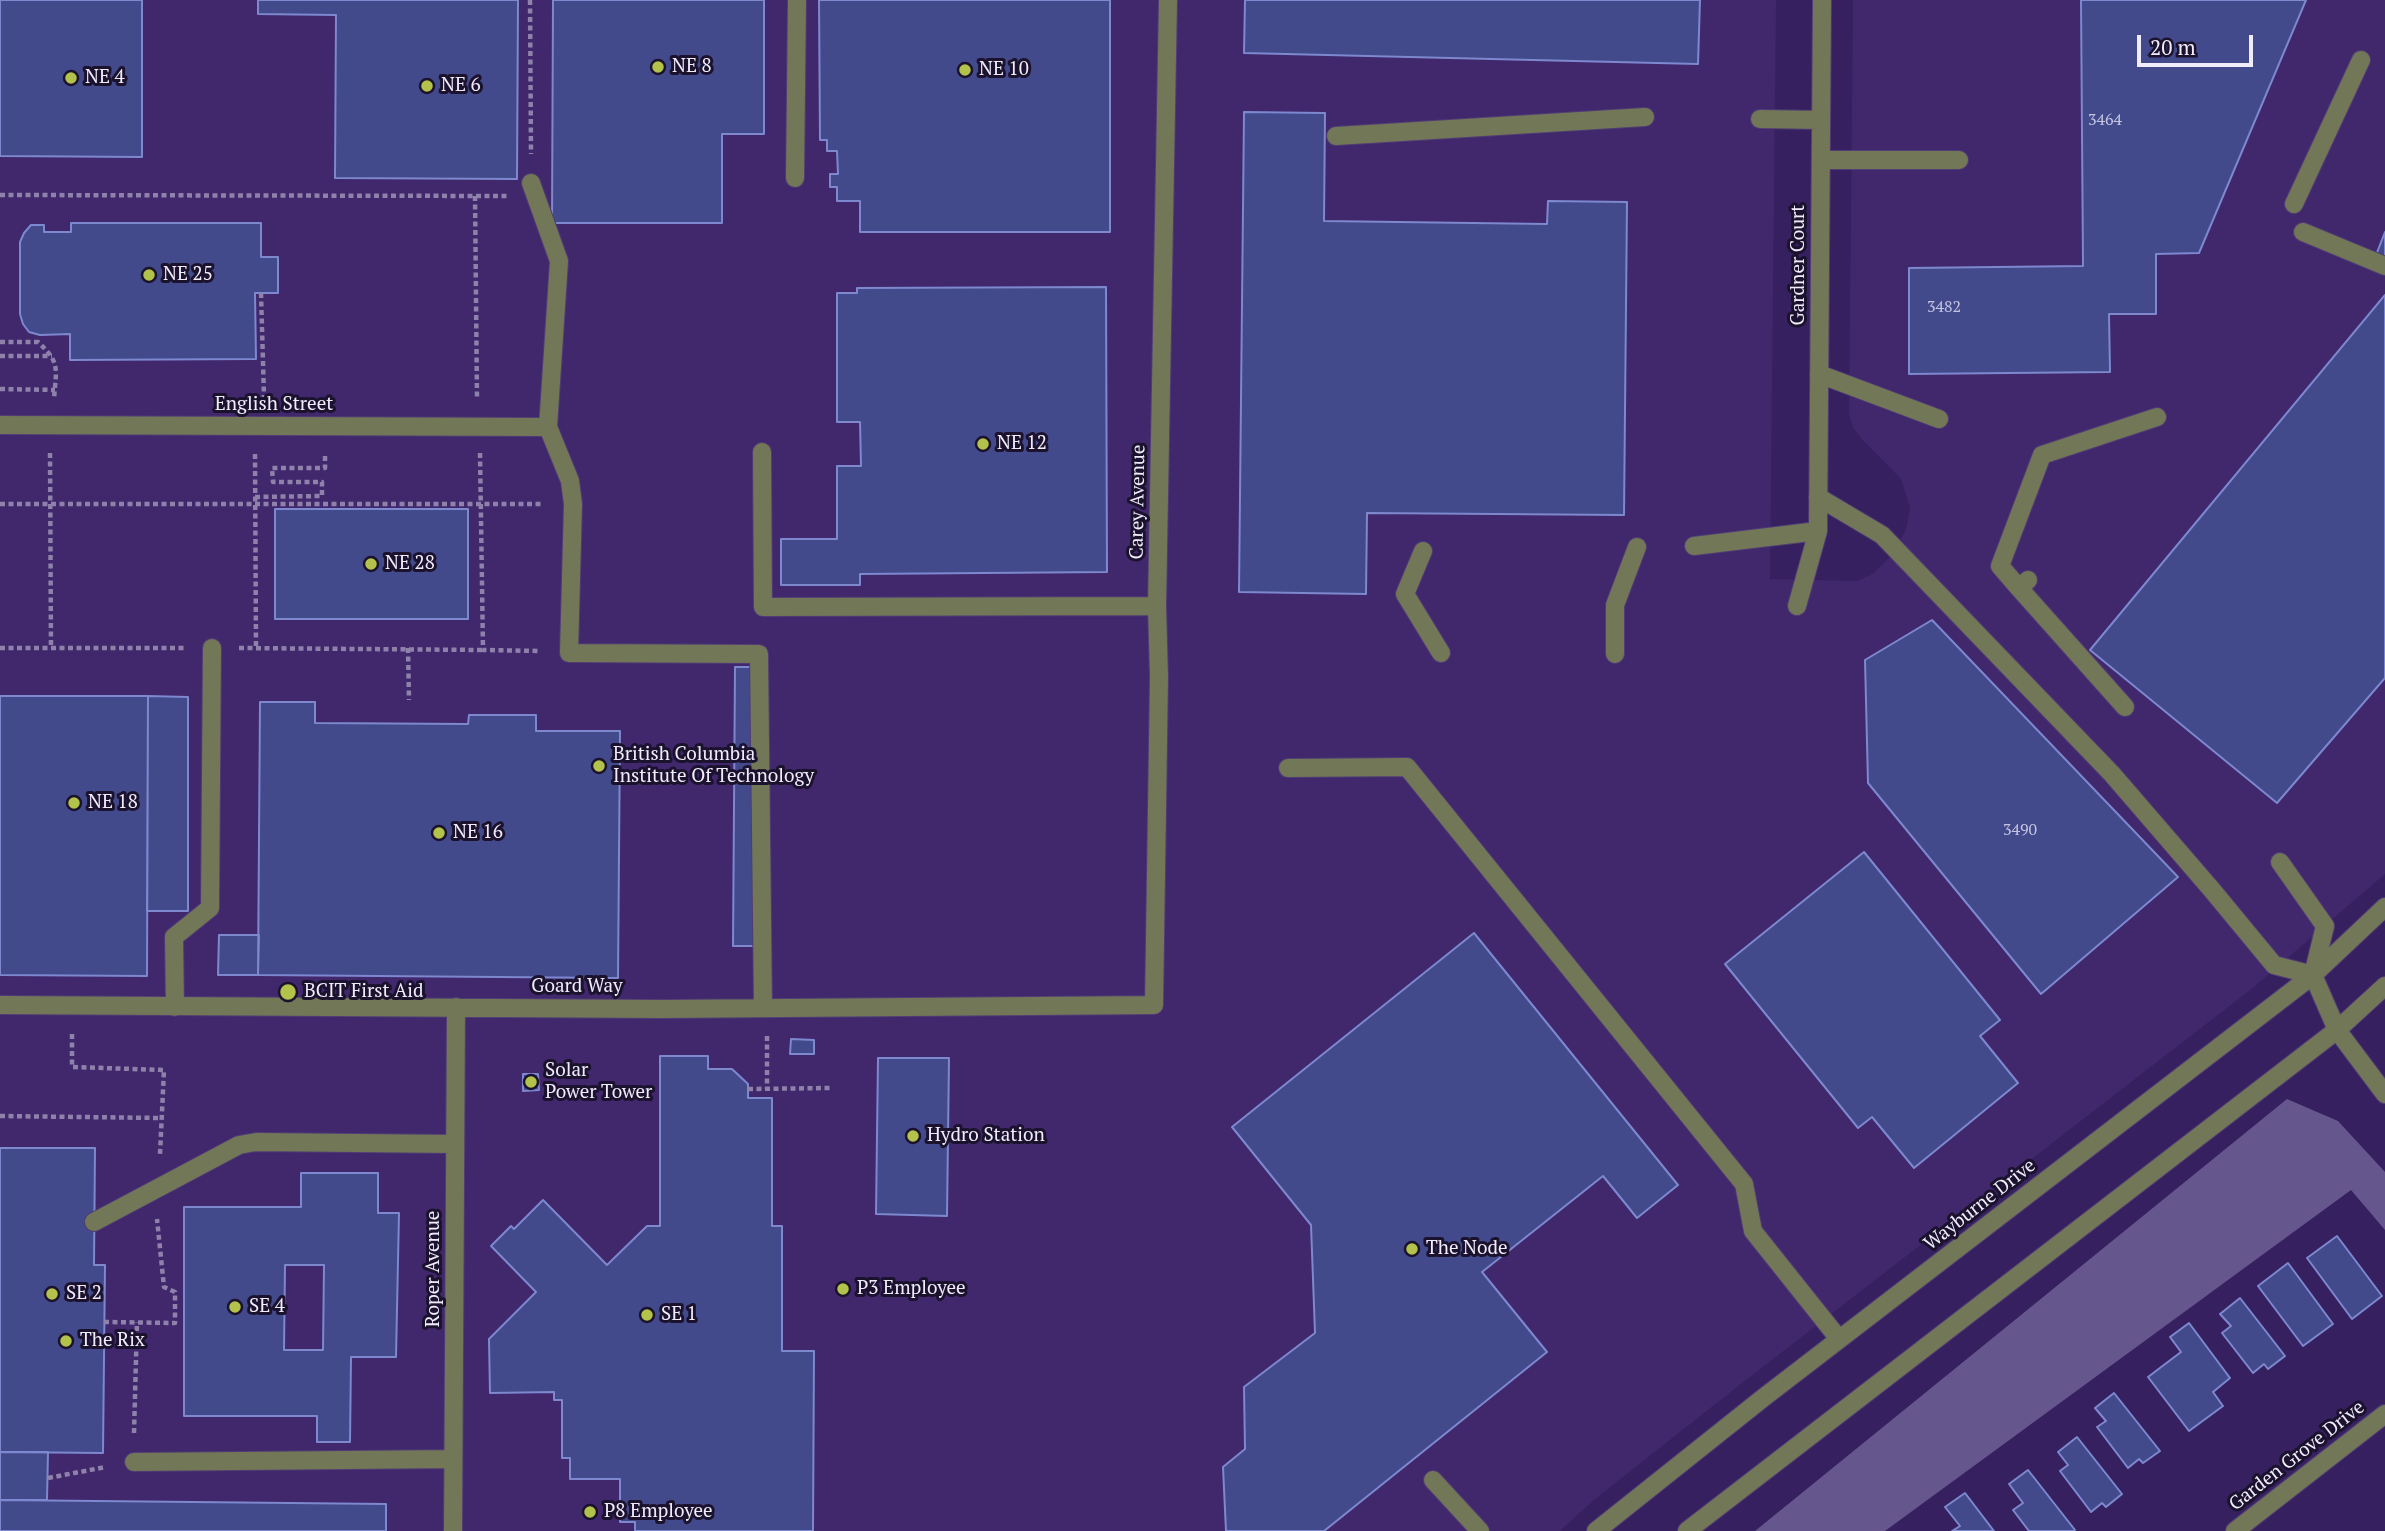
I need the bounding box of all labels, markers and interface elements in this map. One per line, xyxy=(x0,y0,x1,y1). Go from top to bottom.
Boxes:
scale bar xyxy=(2140,21,2256,65)
text: 20 m xyxy=(2150,33,2196,61)
place label: NE 8 xyxy=(672,56,712,78)
marker: NE 8 xyxy=(650,59,666,75)
place label: NE 10 xyxy=(979,59,1029,81)
marker: NE 10 xyxy=(957,62,973,78)
place label: NE 4 xyxy=(85,67,125,89)
marker: NE 4 xyxy=(63,70,79,86)
place label: NE 6 xyxy=(441,75,481,97)
marker: NE 6 xyxy=(419,78,435,94)
house number: 3464 xyxy=(2088,110,2122,130)
street label: Gardner Court xyxy=(1788,205,1810,325)
place label: NE 25 xyxy=(163,264,213,286)
marker: NE 25 xyxy=(141,267,157,283)
house number: 3482 xyxy=(1927,297,1961,317)
street label: English Street xyxy=(215,394,333,416)
place label: NE 12 xyxy=(997,433,1047,455)
marker: NE 12 xyxy=(975,436,991,452)
street label: Carey Avenue xyxy=(1126,444,1150,560)
place label: NE 28 xyxy=(385,553,435,575)
marker: NE 28 xyxy=(363,556,379,572)
place label: British Columbia Institute Of Technology xyxy=(613,744,814,788)
marker: British Columbia Institute Of Technology xyxy=(591,758,607,774)
place label: NE 18 xyxy=(88,792,138,814)
marker: NE 18 xyxy=(66,795,82,811)
house number: 3490 xyxy=(2003,820,2037,840)
place label: NE 16 xyxy=(453,822,503,844)
marker: NE 16 xyxy=(431,825,447,841)
street label: Goard Way xyxy=(531,976,623,998)
place label: BCIT First Aid xyxy=(304,981,423,1003)
marker: BCIT First Aid xyxy=(278,982,298,1002)
place label: Solar Power Tower xyxy=(545,1060,652,1104)
marker: Solar Power Tower xyxy=(523,1074,539,1090)
place label: Hydro Station xyxy=(927,1125,1045,1147)
marker: Hydro Station xyxy=(905,1128,921,1144)
street label: Wayburne Drive xyxy=(1920,1154,2040,1256)
street label: Roper Avenue xyxy=(423,1211,445,1327)
place label: The Node xyxy=(1426,1238,1508,1260)
marker: The Node xyxy=(1404,1241,1420,1257)
place label: P3 Employee xyxy=(857,1278,966,1300)
marker: P3 Employee xyxy=(835,1281,851,1297)
place label: SE 2 xyxy=(66,1283,102,1305)
marker: SE 2 xyxy=(44,1286,60,1302)
place label: SE 4 xyxy=(249,1296,285,1318)
marker: SE 4 xyxy=(227,1299,243,1315)
place label: SE 1 xyxy=(661,1304,697,1326)
marker: SE 1 xyxy=(639,1307,655,1323)
place label: The Rix xyxy=(80,1330,145,1352)
marker: The Rix xyxy=(58,1333,74,1349)
street label: Garden Grove Drive xyxy=(2225,1396,2369,1516)
place label: P8 Employee xyxy=(604,1501,713,1523)
marker: P8 Employee xyxy=(582,1504,598,1520)

